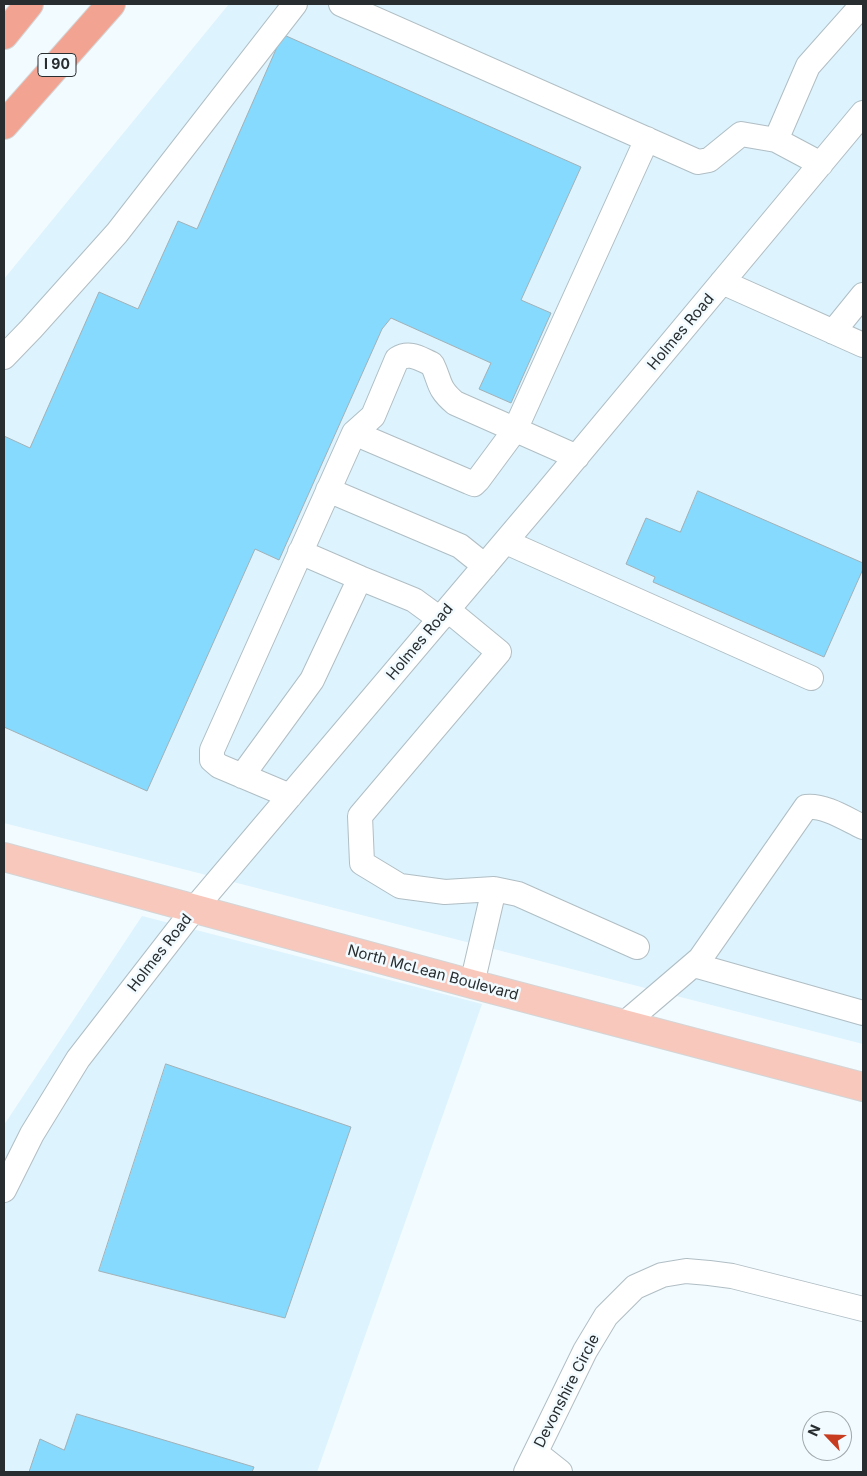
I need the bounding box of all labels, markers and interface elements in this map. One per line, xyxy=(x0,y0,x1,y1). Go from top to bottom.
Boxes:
road number: I 90 xyxy=(38,54,76,76)
street label: Holmes Road xyxy=(644,290,718,374)
street label: Holmes Road xyxy=(383,600,457,684)
street label: Holmes Road xyxy=(124,910,196,996)
street label: North McLean Boulevard xyxy=(346,941,520,1005)
street label: Devonshire Circle xyxy=(531,1331,603,1451)
north arrow xyxy=(802,1411,852,1461)
text: N xyxy=(804,1422,824,1438)

